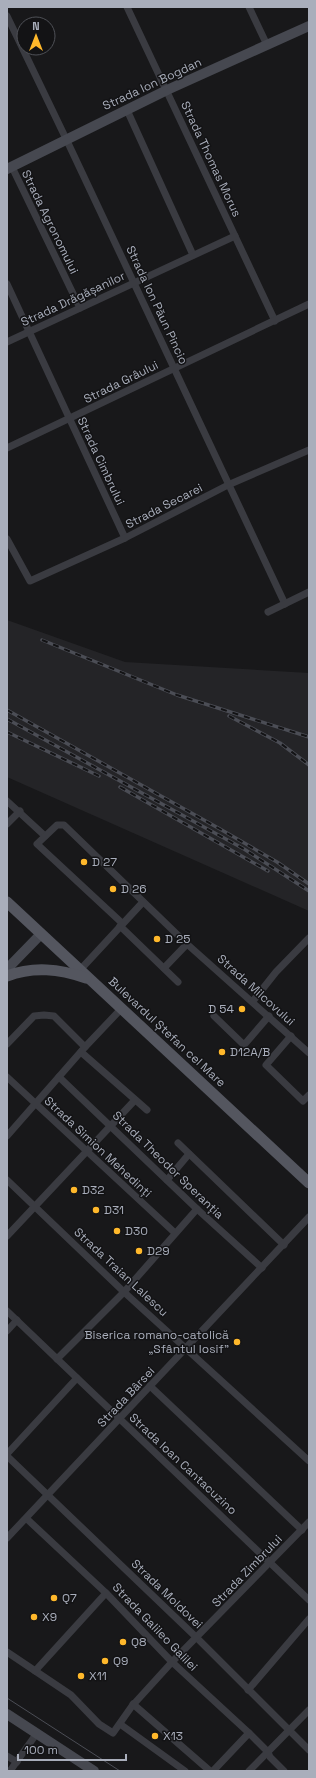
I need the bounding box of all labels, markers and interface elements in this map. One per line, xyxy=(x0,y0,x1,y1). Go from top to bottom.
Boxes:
north arrow xyxy=(16,16,56,56)
text: N xyxy=(32,19,40,33)
street label: Strada Ion Bogdan xyxy=(100,54,204,114)
street label: Strada Thomas Morus xyxy=(177,99,245,219)
street label: Strada Agronomului xyxy=(18,167,82,277)
street label: Strada Ion Păun Pincio xyxy=(122,243,192,367)
street label: Strada Drăgășanilor xyxy=(18,268,128,330)
street label: Strada Grâului xyxy=(81,357,161,407)
street label: Strada Cimbrului xyxy=(74,414,128,508)
street label: Strada Secarei xyxy=(123,480,205,532)
place label: D 27 xyxy=(92,854,117,870)
marker: D 27 xyxy=(79,857,89,867)
place label: D 26 xyxy=(121,881,147,897)
marker: D 26 xyxy=(108,884,118,894)
place label: D 25 xyxy=(165,931,190,947)
marker: D 25 xyxy=(152,934,162,944)
street label: Strada Milcovului xyxy=(214,951,298,1029)
street label: Bulevardul Ștefan cel Mare xyxy=(105,973,229,1091)
place label: D 54 xyxy=(208,1001,234,1017)
marker: D 54 xyxy=(237,1004,247,1014)
place label: D12A/B xyxy=(230,1044,270,1060)
marker: D12A/B xyxy=(217,1047,227,1057)
street label: Strada Simion Mehedinți xyxy=(41,1093,155,1201)
street label: Strada Theodor Speranția xyxy=(109,1107,227,1223)
place label: D32 xyxy=(82,1182,104,1198)
marker: D32 xyxy=(69,1185,79,1195)
place label: D31 xyxy=(104,1202,124,1218)
marker: D31 xyxy=(91,1205,101,1215)
place label: D30 xyxy=(125,1223,148,1239)
street label: Strada Traian Lalescu xyxy=(70,1224,172,1320)
marker: D30 xyxy=(112,1226,122,1236)
place label: D29 xyxy=(147,1243,170,1259)
marker: D29 xyxy=(134,1246,144,1256)
place label: Biserica romano-catolică „Sfântul Iosif” xyxy=(85,1327,229,1357)
marker: Biserica romano-catolică „Sfântul Iosif” xyxy=(232,1337,242,1347)
street label: Strada Bârsei xyxy=(94,1363,158,1431)
street label: Strada Ioan Cantacuzino xyxy=(126,1410,240,1518)
street label: Strada Zimbrului xyxy=(208,1531,286,1611)
street label: Strada Moldovei xyxy=(128,1556,206,1632)
street label: Strada Galileo Galilei xyxy=(109,1580,201,1675)
place label: Q7 xyxy=(62,1590,77,1606)
marker: Q7 xyxy=(49,1593,59,1603)
place label: X9 xyxy=(42,1609,57,1625)
marker: X9 xyxy=(29,1612,39,1622)
place label: Q8 xyxy=(131,1634,147,1650)
marker: Q8 xyxy=(118,1637,128,1647)
place label: Q9 xyxy=(113,1653,128,1669)
marker: Q9 xyxy=(100,1656,110,1666)
place label: X11 xyxy=(89,1668,107,1684)
marker: X11 xyxy=(76,1671,86,1681)
place label: X13 xyxy=(163,1728,183,1744)
marker: X13 xyxy=(150,1731,160,1741)
scale bar xyxy=(18,1736,126,1762)
text: 100 m xyxy=(24,1742,58,1758)

